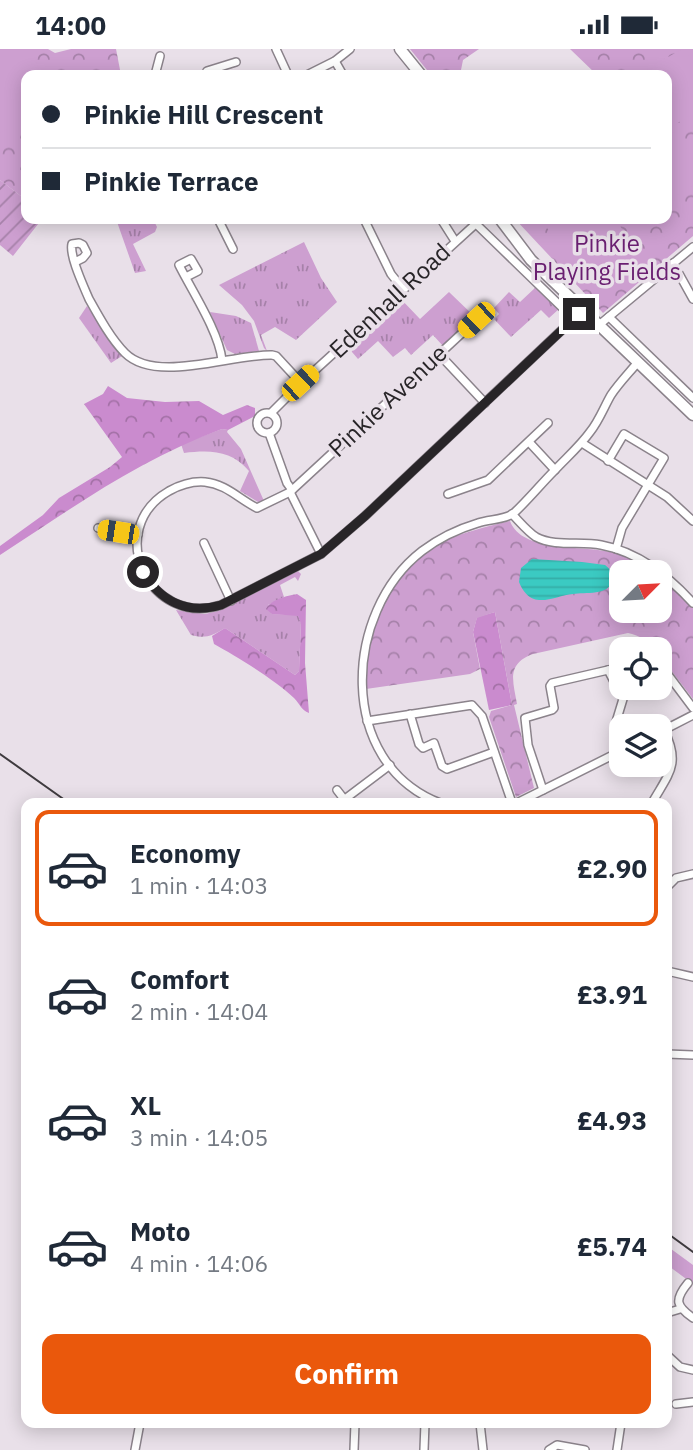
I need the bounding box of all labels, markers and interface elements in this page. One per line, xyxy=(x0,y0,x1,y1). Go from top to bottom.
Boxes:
text: 14:00 xyxy=(35,8,106,42)
text: Pinkie Hill Crescent xyxy=(84,97,324,131)
text: Pinkie Terrace xyxy=(84,164,259,198)
park label: Pinkie Playing Fields xyxy=(533,227,681,287)
street label: Edenhall Road xyxy=(322,236,457,365)
car xyxy=(454,298,499,342)
route end xyxy=(563,298,595,330)
street label: Pinkie Avenue xyxy=(321,337,454,464)
car xyxy=(278,361,323,405)
car xyxy=(96,518,141,546)
route start xyxy=(127,556,159,588)
north arrow xyxy=(609,560,672,623)
map controls xyxy=(609,560,672,777)
button: locate xyxy=(609,637,672,700)
button: layers xyxy=(609,714,672,777)
text: Economy xyxy=(130,836,241,870)
icon: car xyxy=(46,837,109,900)
text: £2.90 xyxy=(577,851,647,885)
text: 1 min · 14:03 xyxy=(130,870,268,900)
text: Comfort xyxy=(130,962,229,996)
icon: car xyxy=(46,963,109,1026)
text: £3.91 xyxy=(577,977,647,1011)
text: 2 min · 14:04 xyxy=(130,996,268,1026)
text: XL xyxy=(130,1088,161,1122)
icon: car xyxy=(46,1089,109,1152)
text: £4.93 xyxy=(577,1103,647,1137)
text: 3 min · 14:05 xyxy=(130,1122,268,1152)
text: Moto xyxy=(130,1214,190,1248)
icon: car xyxy=(46,1215,109,1278)
text: £5.74 xyxy=(577,1229,647,1263)
text: 4 min · 14:06 xyxy=(130,1248,268,1278)
button: Confirm xyxy=(42,1334,651,1414)

